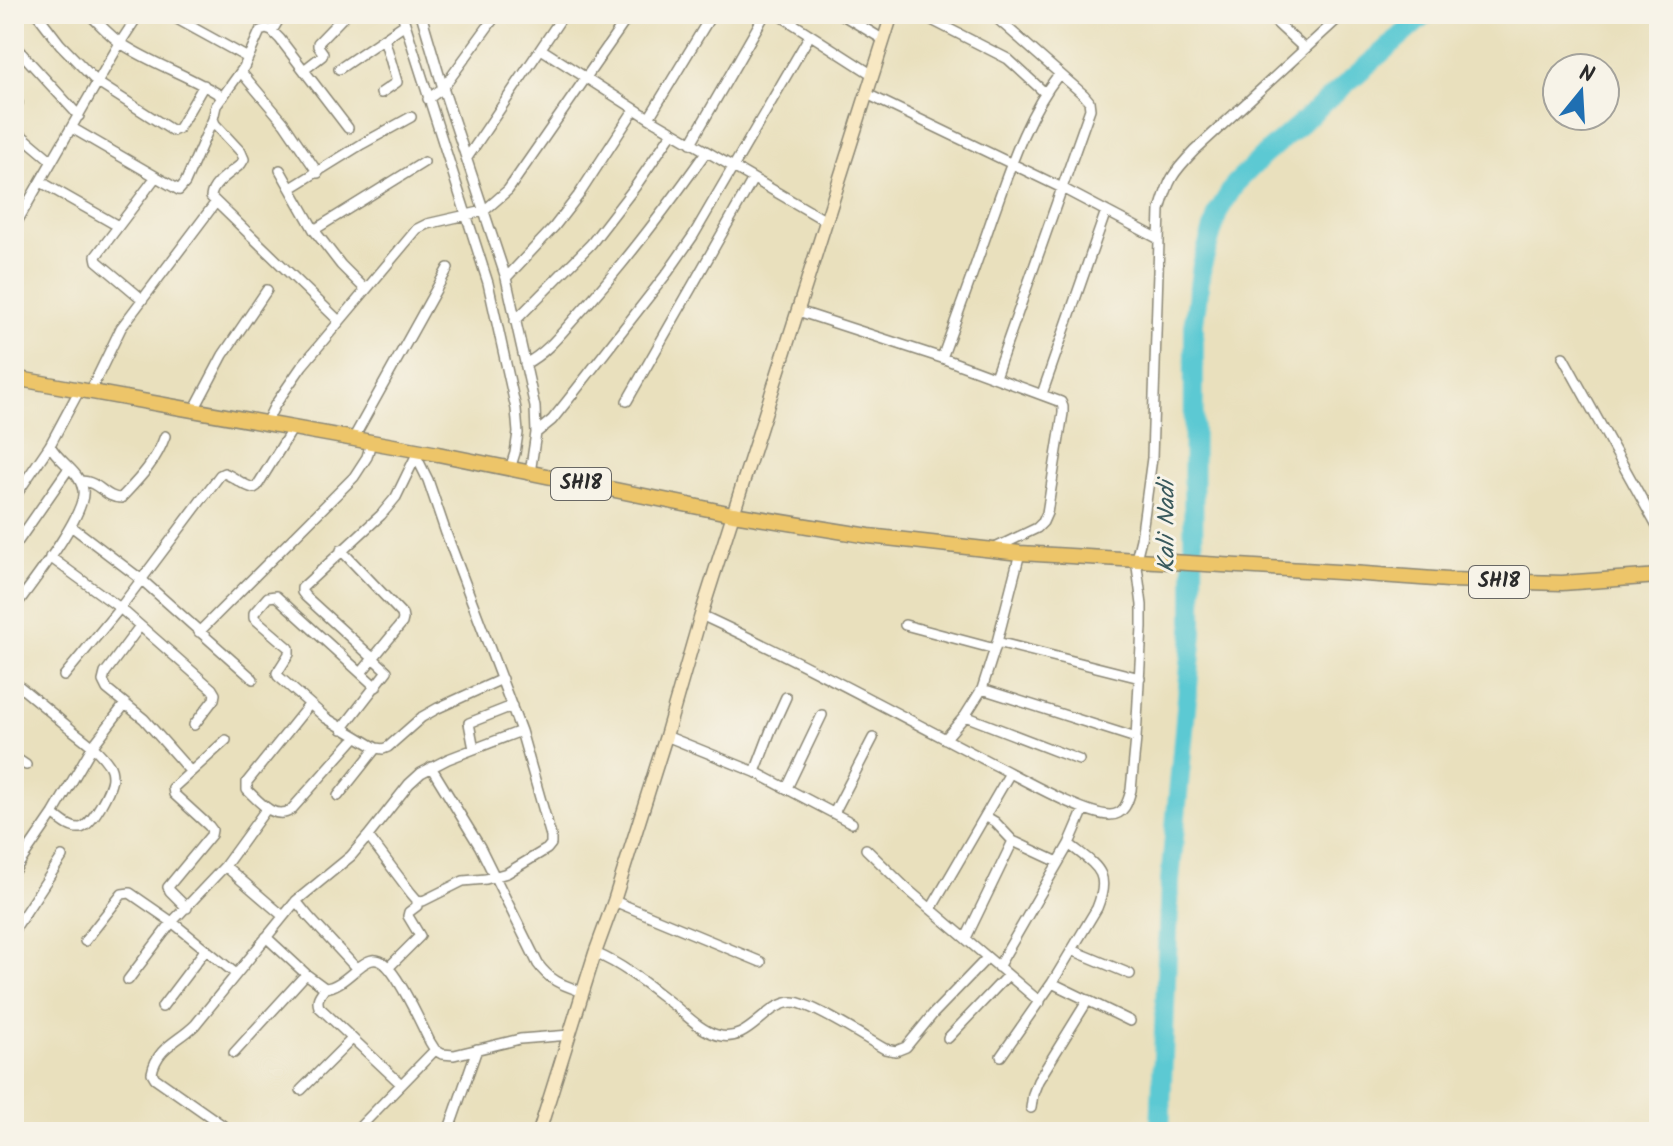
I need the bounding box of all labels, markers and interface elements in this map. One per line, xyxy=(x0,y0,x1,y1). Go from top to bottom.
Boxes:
north arrow xyxy=(1541,52,1621,132)
text: N xyxy=(1574,57,1599,94)
road number: SH18 xyxy=(551,468,611,500)
water label: Kali Nadi xyxy=(1148,476,1187,573)
road number: SH18 xyxy=(1469,566,1529,598)

